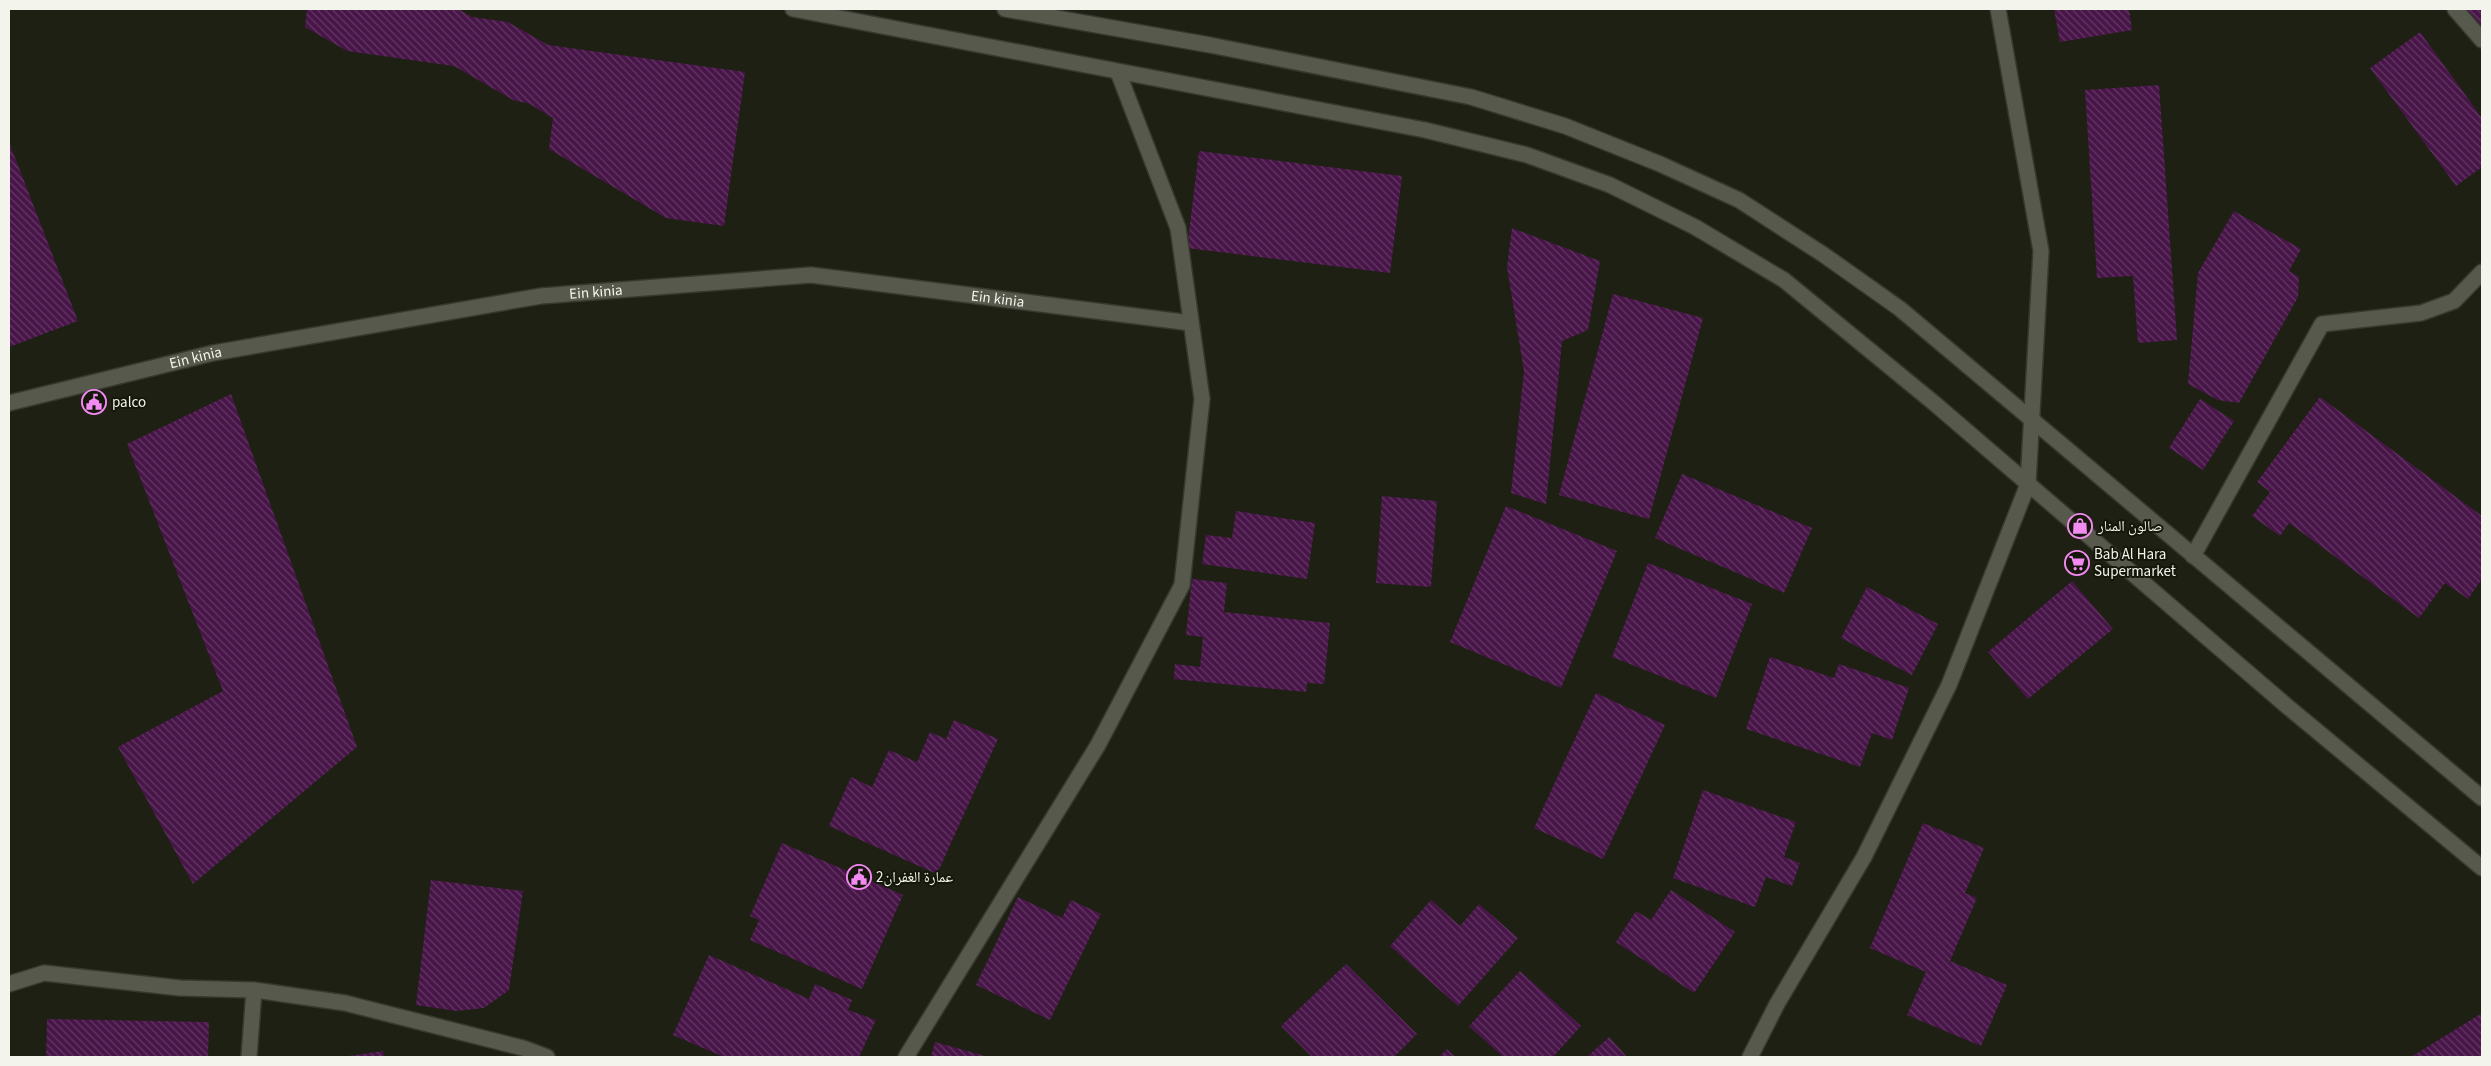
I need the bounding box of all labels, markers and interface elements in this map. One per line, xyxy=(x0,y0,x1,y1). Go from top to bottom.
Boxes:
street label: Ein kinia xyxy=(568,279,623,304)
street label: Ein kinia xyxy=(970,285,1026,312)
street label: Ein kinia xyxy=(167,341,223,374)
public building icon: palco xyxy=(81,389,107,415)
place label: palco xyxy=(112,392,146,413)
shop icon: صالون المنار xyxy=(2067,513,2093,539)
place label: صالون المنار xyxy=(2097,516,2163,537)
place label: Bab Al Hara Supermarket xyxy=(2094,544,2176,582)
supermarket icon: Bab Al Hara Supermarket xyxy=(2064,550,2090,576)
public building icon: عمارة الغفران2 xyxy=(846,864,872,890)
place label: عمارة الغفران2 xyxy=(876,867,954,888)

